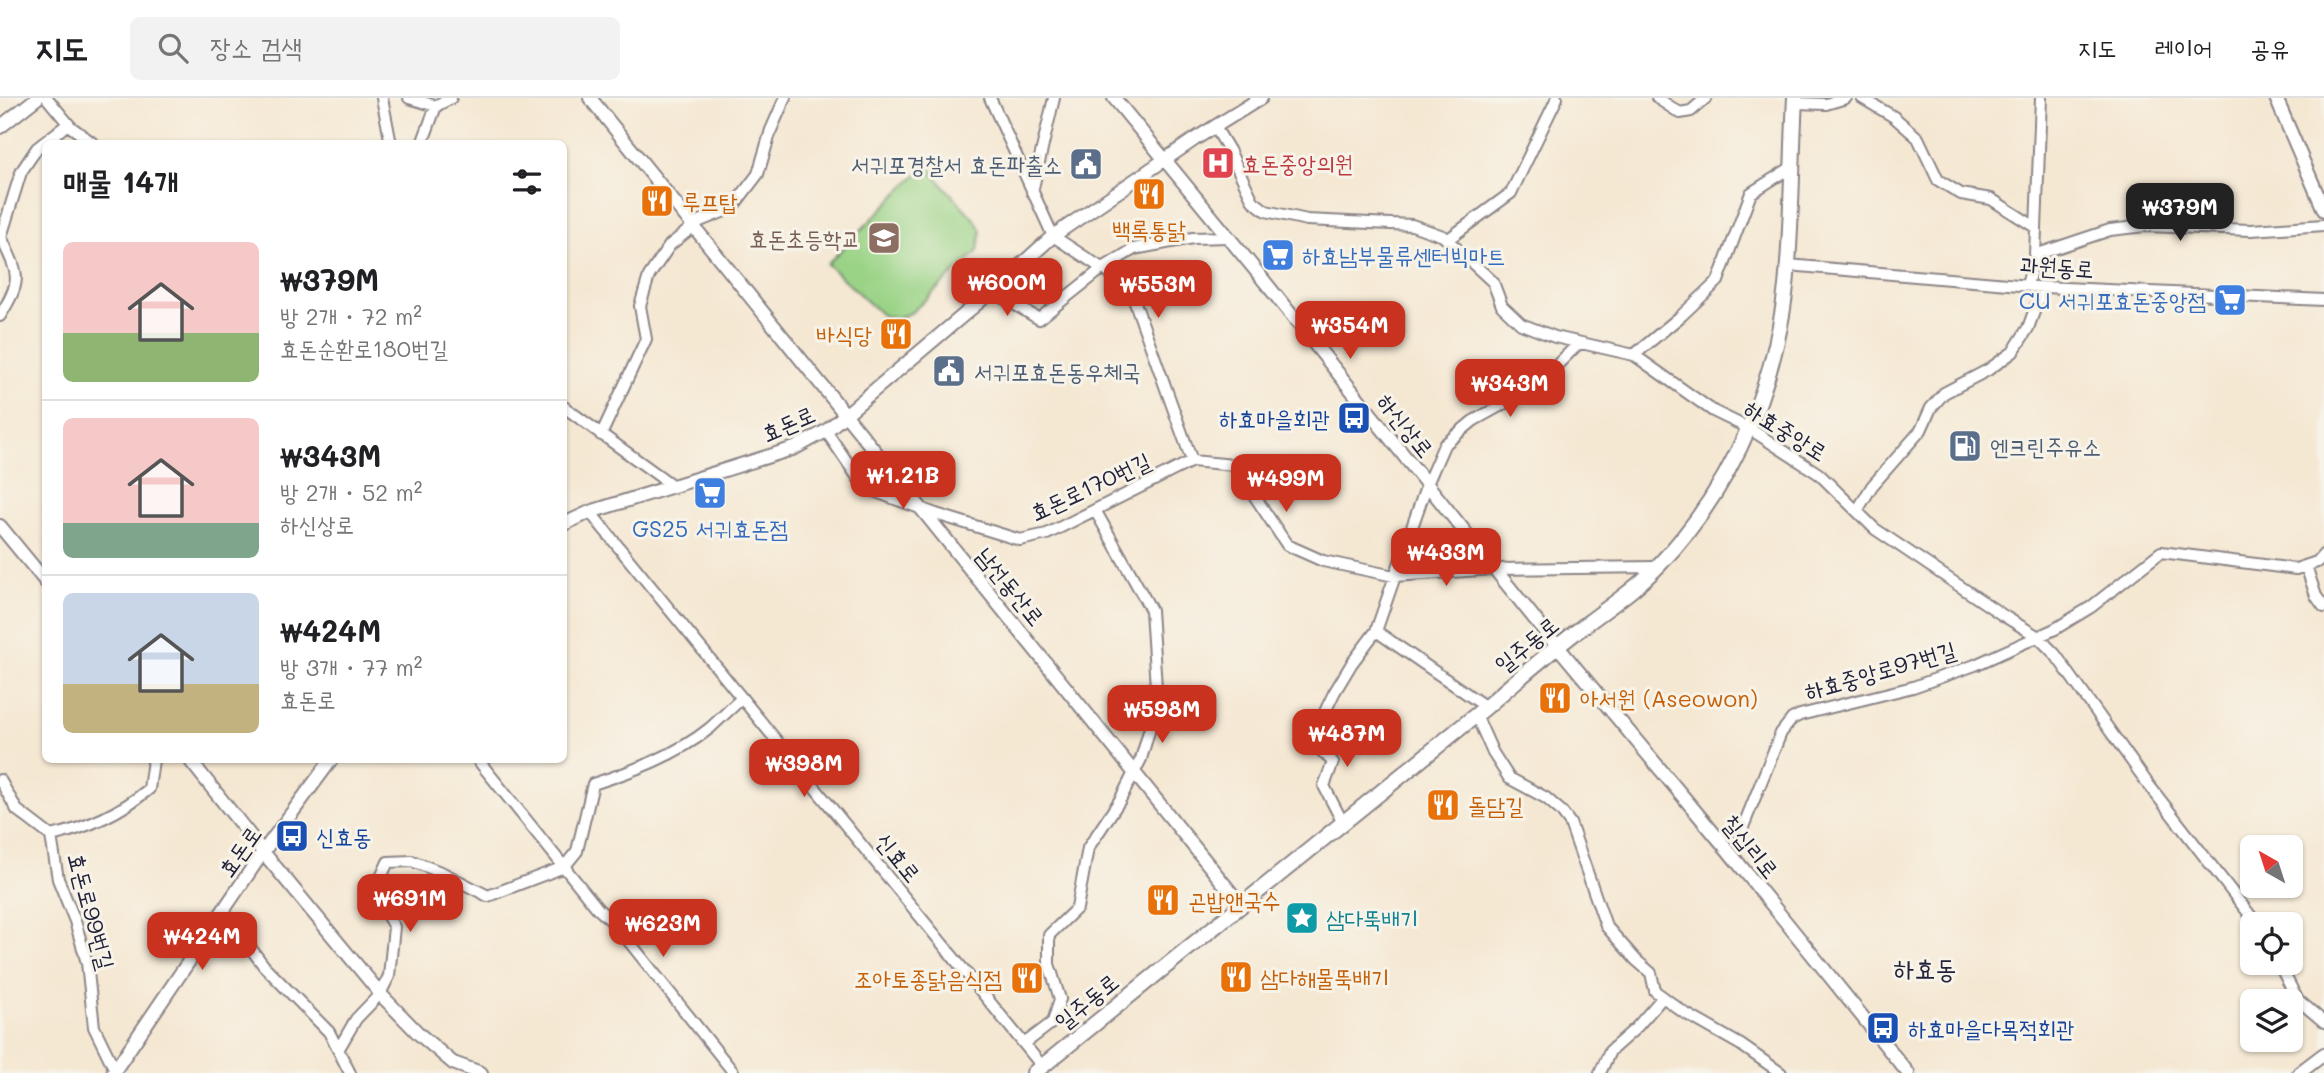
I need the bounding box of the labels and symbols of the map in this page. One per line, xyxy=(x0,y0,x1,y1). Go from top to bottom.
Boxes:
hospital icon: 효돈중앙의원 xyxy=(1199,144,1237,182)
public building icon: 서귀포경찰서 효돈파출소 xyxy=(1067,145,1105,183)
place label: 효돈중앙의원 xyxy=(1242,148,1353,178)
place label: 서귀포경찰서 효돈파출소 xyxy=(851,149,1062,179)
restaurant icon: 백록통닭 xyxy=(1130,175,1168,213)
restaurant icon: 루프탑 xyxy=(638,182,676,220)
pin: ₩379M xyxy=(2131,184,2229,243)
place label: 루프탑 xyxy=(682,186,738,216)
place label: 백록통닭 xyxy=(1112,214,1186,244)
school or university icon: 효돈초등학교 xyxy=(865,219,903,257)
place label: 효돈초등학교 xyxy=(749,223,860,253)
supermarket icon: 하효남부물류센터빅마트 xyxy=(1259,236,1297,274)
place label: 하효남부물류센터빅마트 xyxy=(1302,240,1506,270)
street label: 과원동로 xyxy=(2019,248,2095,284)
pin: ₩600M xyxy=(958,258,1056,318)
pin: ₩553M xyxy=(1109,260,1207,320)
supermarket icon: CU 서귀포효돈중앙점 xyxy=(2211,281,2249,319)
place label: CU 서귀포효돈중앙점 xyxy=(2019,285,2206,315)
pin: ₩354M xyxy=(1301,302,1399,361)
restaurant icon: 바식당 xyxy=(877,315,915,353)
place label: 바식당 xyxy=(816,319,872,349)
public building icon: 서귀포효돈동우체국 xyxy=(930,352,968,390)
place label: 서귀포효돈동우체국 xyxy=(974,356,1141,386)
pin: ₩343M xyxy=(1461,360,1559,419)
street label: 하신상로 xyxy=(1371,387,1441,463)
street label: 하효중앙로 xyxy=(1739,393,1833,467)
street label: 효돈로 xyxy=(757,398,819,448)
bus stop icon: 하효마을회관 xyxy=(1335,399,1373,437)
place label: 하효마을회관 xyxy=(1219,403,1330,433)
fuel station icon: 엔크린주유소 xyxy=(1946,427,1984,465)
place label: 엔크린주유소 xyxy=(1990,431,2101,461)
street label: 효돈로170번길 xyxy=(1025,445,1155,527)
pin: ₩1.21B xyxy=(846,452,960,511)
pin: ₩499M xyxy=(1237,454,1335,514)
supermarket icon: GS25 서귀효돈점 xyxy=(691,474,729,512)
place label: GS25 서귀효돈점 xyxy=(632,513,788,543)
pin: ₩433M xyxy=(1397,528,1495,588)
street label: 남선동산로 xyxy=(970,541,1052,631)
street label: 일주동로 xyxy=(1488,609,1564,679)
street label: 하효중앙로97번길 xyxy=(1801,634,1959,706)
restaurant icon: 아서원 (Aseowon) xyxy=(1536,679,1574,717)
place label: 아서원 (Aseowon) xyxy=(1580,683,1758,713)
pin: ₩598M xyxy=(1113,686,1211,745)
pin: ₩487M xyxy=(1298,710,1396,769)
pin: ₩398M xyxy=(755,740,853,799)
restaurant icon: 돌담길 xyxy=(1424,786,1462,824)
place label: 돌담길 xyxy=(1468,790,1524,820)
street label: 칠십리로 xyxy=(1716,808,1786,884)
bus stop icon: 신효동 xyxy=(273,817,311,855)
street label: 효돈로 xyxy=(211,820,267,882)
place label: 신효동 xyxy=(316,821,372,851)
street label: 신효로 xyxy=(870,826,928,888)
north arrow xyxy=(2240,835,2303,898)
street label: 효돈로99번길 xyxy=(62,849,122,973)
pin: ₩691M xyxy=(361,874,459,934)
restaurant icon: 곤밥앤국수 xyxy=(1144,881,1182,919)
place label: 곤밥앤국수 xyxy=(1188,885,1281,915)
place icon: 삼다뚝배기 xyxy=(1283,899,1321,937)
pin: ₩623M xyxy=(614,900,712,959)
place label: 삼다뚝배기 xyxy=(1326,903,1419,933)
pin: ₩424M xyxy=(153,912,251,972)
district label: 하효동 xyxy=(1894,951,1956,985)
restaurant icon: 삼다해물뚝배기 xyxy=(1217,958,1255,996)
restaurant icon: 조아토종닭음식점 xyxy=(1008,959,1046,997)
place label: 삼다해물뚝배기 xyxy=(1260,962,1390,992)
place label: 조아토종닭음식점 xyxy=(854,963,1002,993)
street label: 일주동로 xyxy=(1048,966,1124,1036)
bus stop icon: 하효마을다목적회관 xyxy=(1864,1009,1902,1047)
place label: 하효마을다목적회관 xyxy=(1908,1013,2075,1043)

